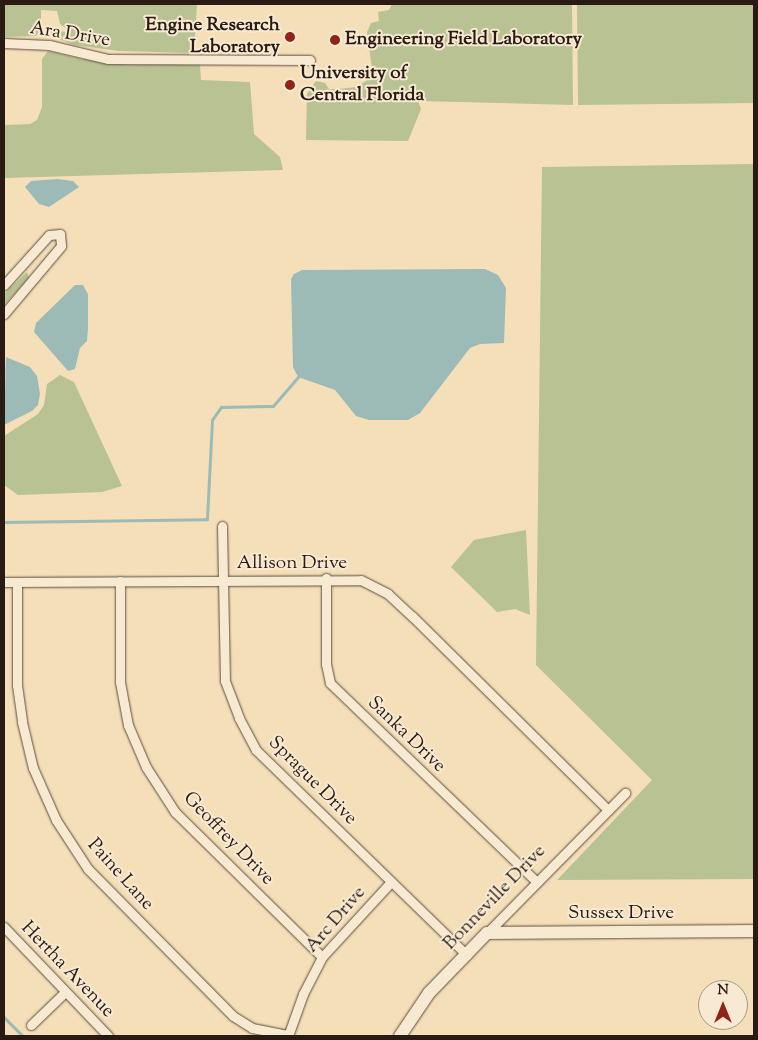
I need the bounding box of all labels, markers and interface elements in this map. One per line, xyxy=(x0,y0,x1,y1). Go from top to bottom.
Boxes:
place label: Engine Research Laboratory xyxy=(145,15,280,59)
street label: Ara Drive xyxy=(28,17,112,53)
place label: Engineering Field Laboratory xyxy=(345,29,582,51)
marker: Engine Research Laboratory xyxy=(284,31,296,43)
marker: Engineering Field Laboratory xyxy=(329,34,341,46)
place label: University of Central Florida xyxy=(300,63,424,107)
marker: University of Central Florida xyxy=(284,79,296,91)
street label: Allison Drive xyxy=(237,553,347,575)
street label: Sanka Drive xyxy=(362,692,450,778)
street label: Sprague Drive xyxy=(263,732,361,830)
street label: Geoffrey Drive xyxy=(178,787,278,891)
street label: Paine Lane xyxy=(82,834,158,916)
street label: Bonneville Drive xyxy=(439,841,551,955)
street label: Arc Drive xyxy=(301,882,371,958)
street label: Sussex Drive xyxy=(568,903,674,925)
street label: Hertha Avenue xyxy=(15,917,119,1023)
north arrow xyxy=(698,980,748,1030)
text: N xyxy=(717,981,729,1001)

